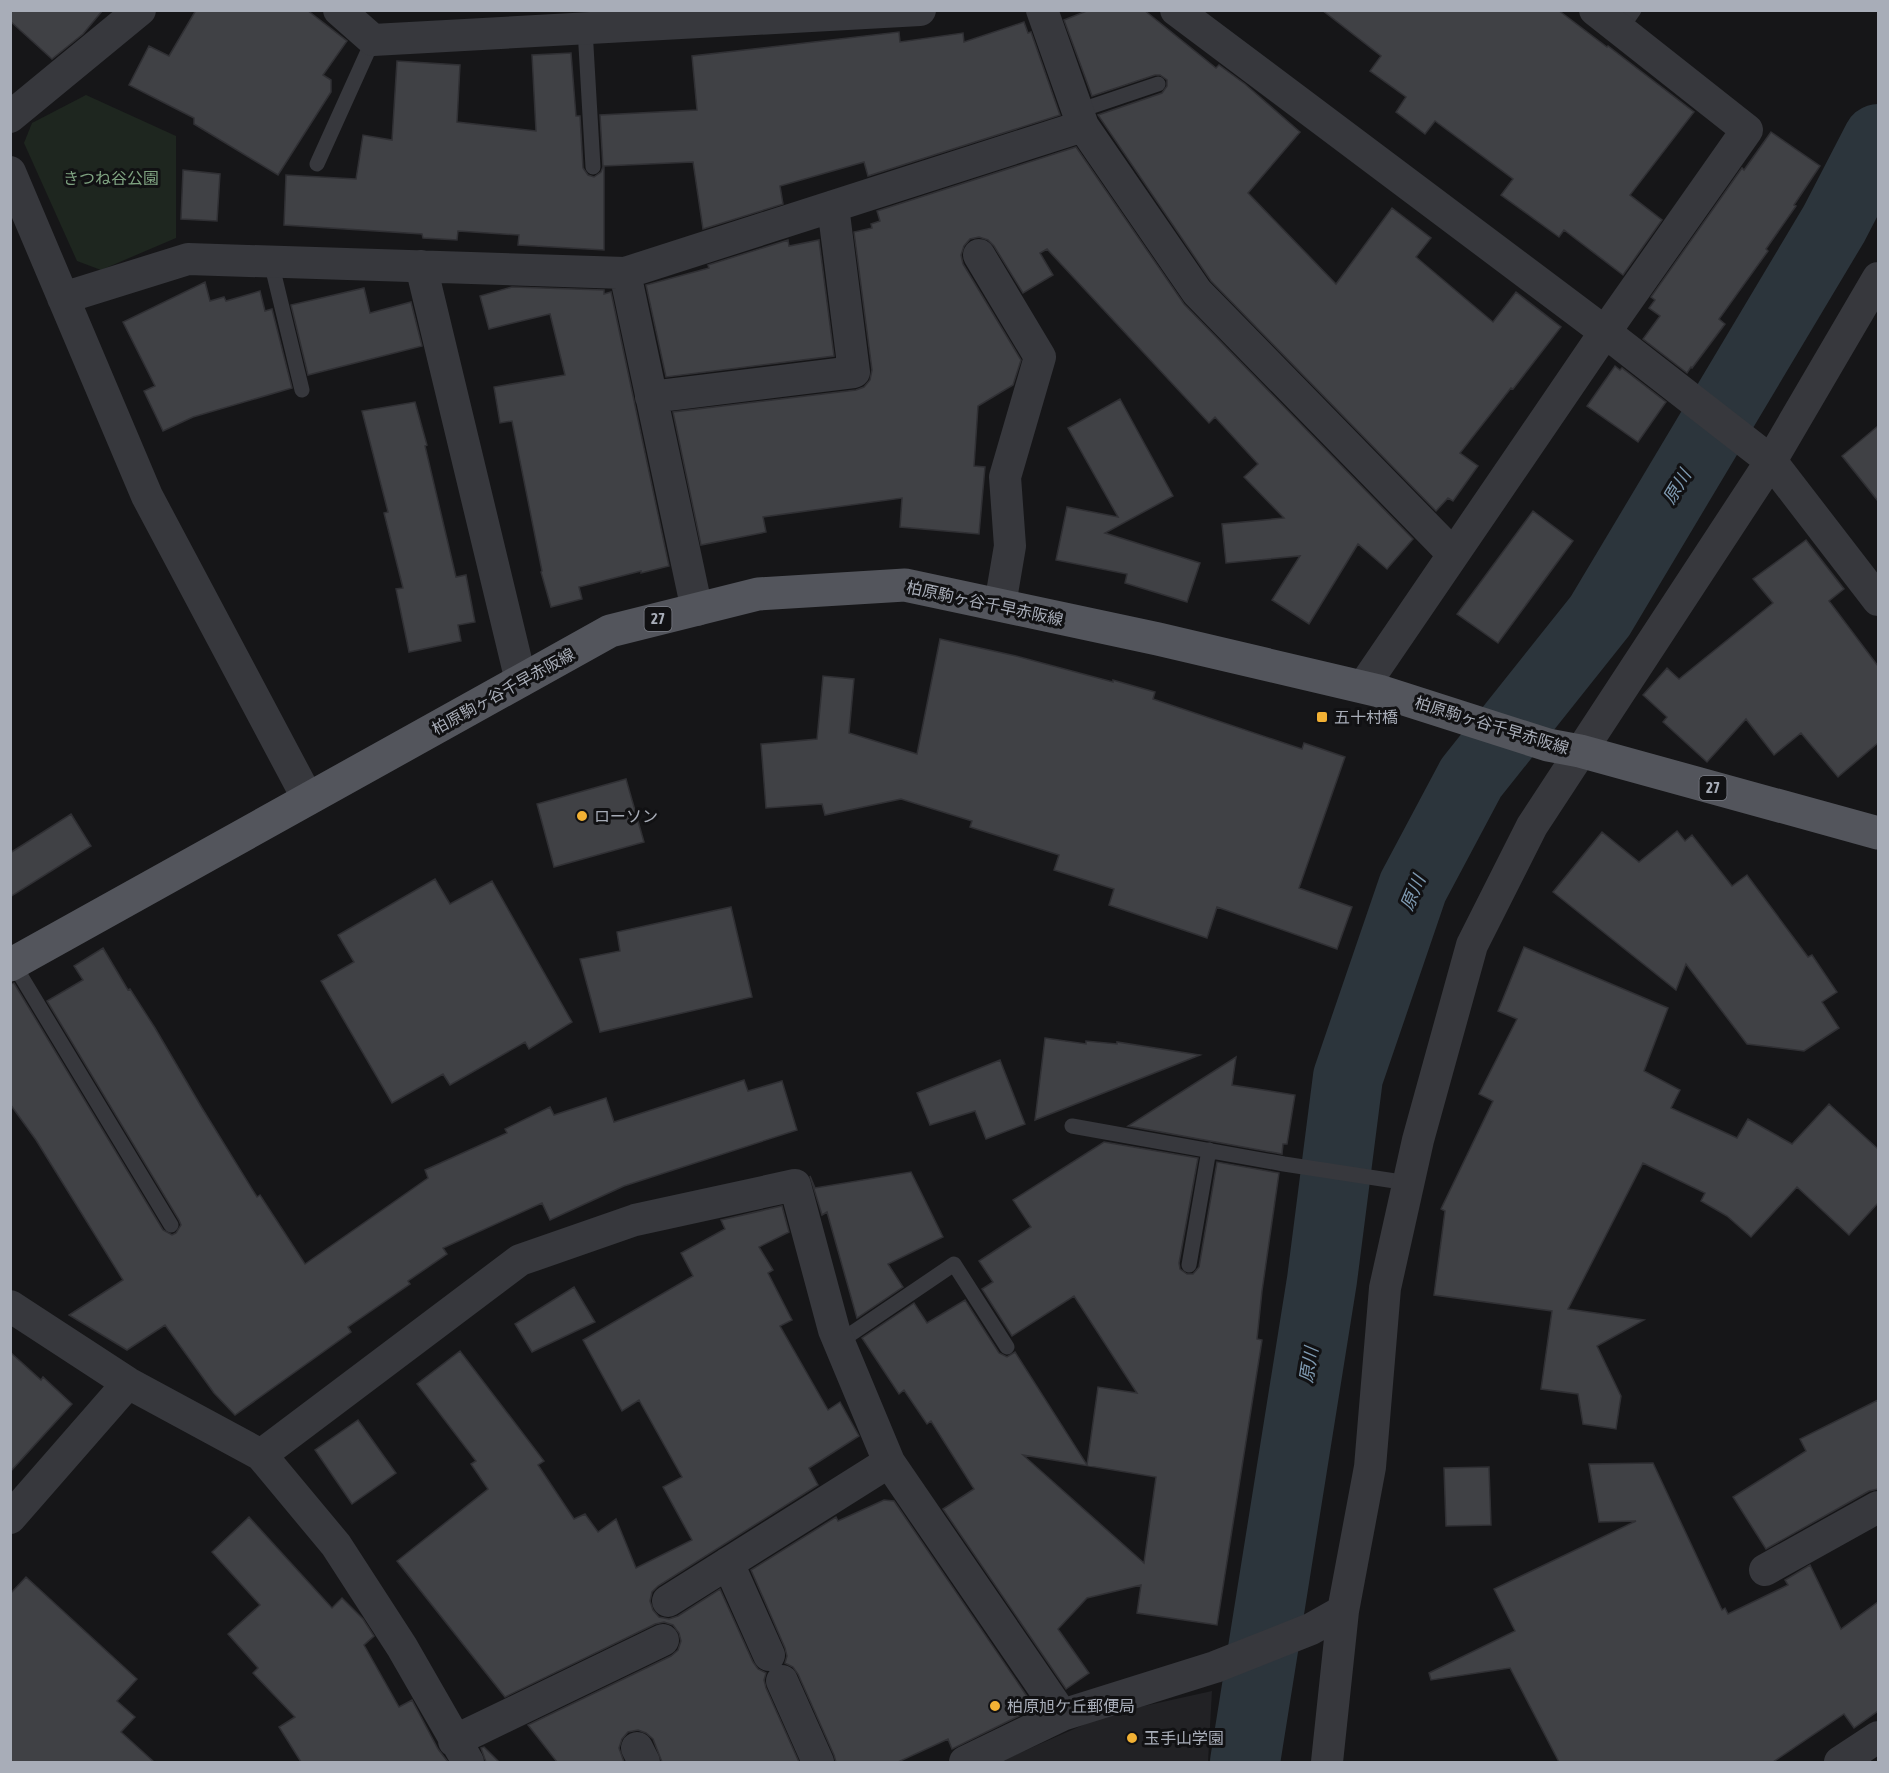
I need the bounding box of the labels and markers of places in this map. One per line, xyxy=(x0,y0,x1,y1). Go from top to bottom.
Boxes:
place label: 五十村橋 xyxy=(1334,708,1398,726)
marker: 五十村橋 xyxy=(1315,710,1329,724)
place label: ローソン xyxy=(594,807,658,825)
marker: ローソン xyxy=(575,809,589,823)
place label: 柏原旭ケ丘郵便局 xyxy=(1007,1697,1135,1715)
marker: 柏原旭ケ丘郵便局 xyxy=(988,1699,1002,1713)
place label: 玉手山学園 xyxy=(1144,1729,1224,1747)
marker: 玉手山学園 xyxy=(1125,1731,1139,1745)

